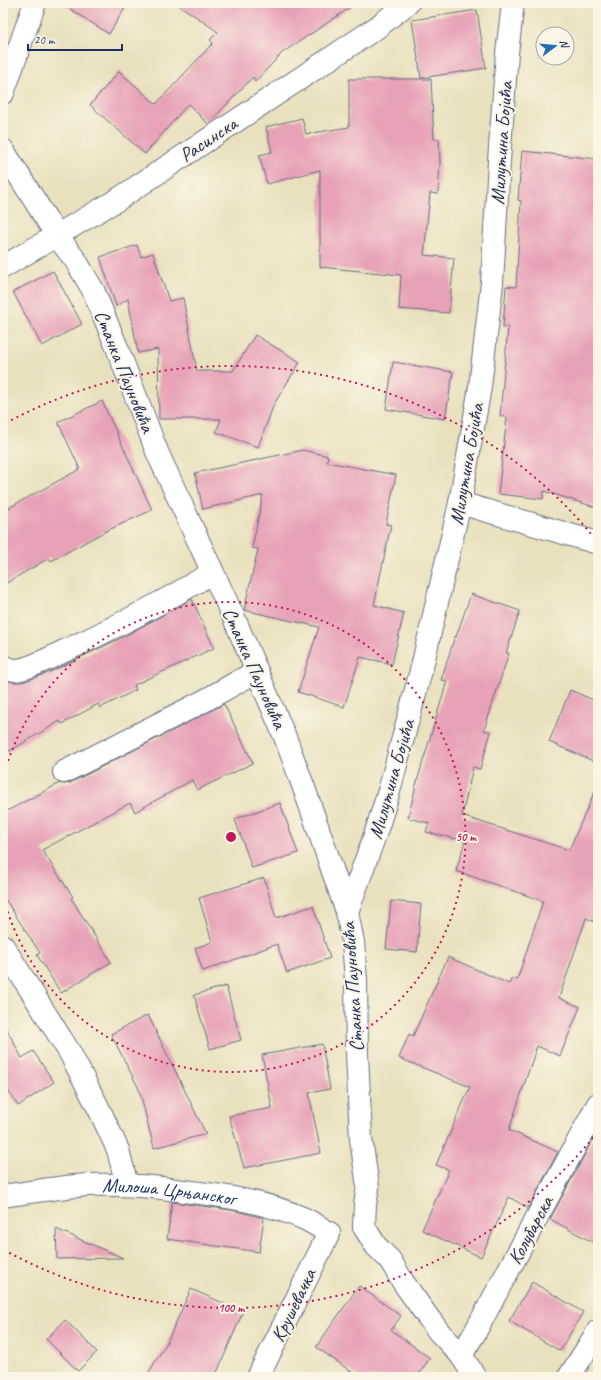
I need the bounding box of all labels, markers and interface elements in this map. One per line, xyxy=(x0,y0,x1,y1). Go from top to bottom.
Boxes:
scale bar xyxy=(28,26,122,52)
north arrow xyxy=(535,26,575,66)
text: 20 m xyxy=(34,32,56,48)
text: N xyxy=(557,38,573,51)
street label: Милутина Бојића xyxy=(485,79,518,205)
street label: Расинска xyxy=(175,110,243,168)
street label: Станка Пауновића xyxy=(89,306,161,437)
street label: Милутина Бојића xyxy=(443,400,490,527)
street label: Станка Пауновића xyxy=(217,604,293,734)
street label: Милутина Бојића xyxy=(362,715,421,842)
text: 50 m xyxy=(456,829,477,845)
centre of rings xyxy=(224,830,238,844)
street label: Станка Пауновића xyxy=(335,920,369,1053)
street label: Милоша Црњанског xyxy=(102,1173,240,1212)
street label: Колубарска xyxy=(502,1191,559,1269)
street label: Крушевачка xyxy=(265,1264,322,1346)
text: 100 m xyxy=(218,1300,245,1316)

